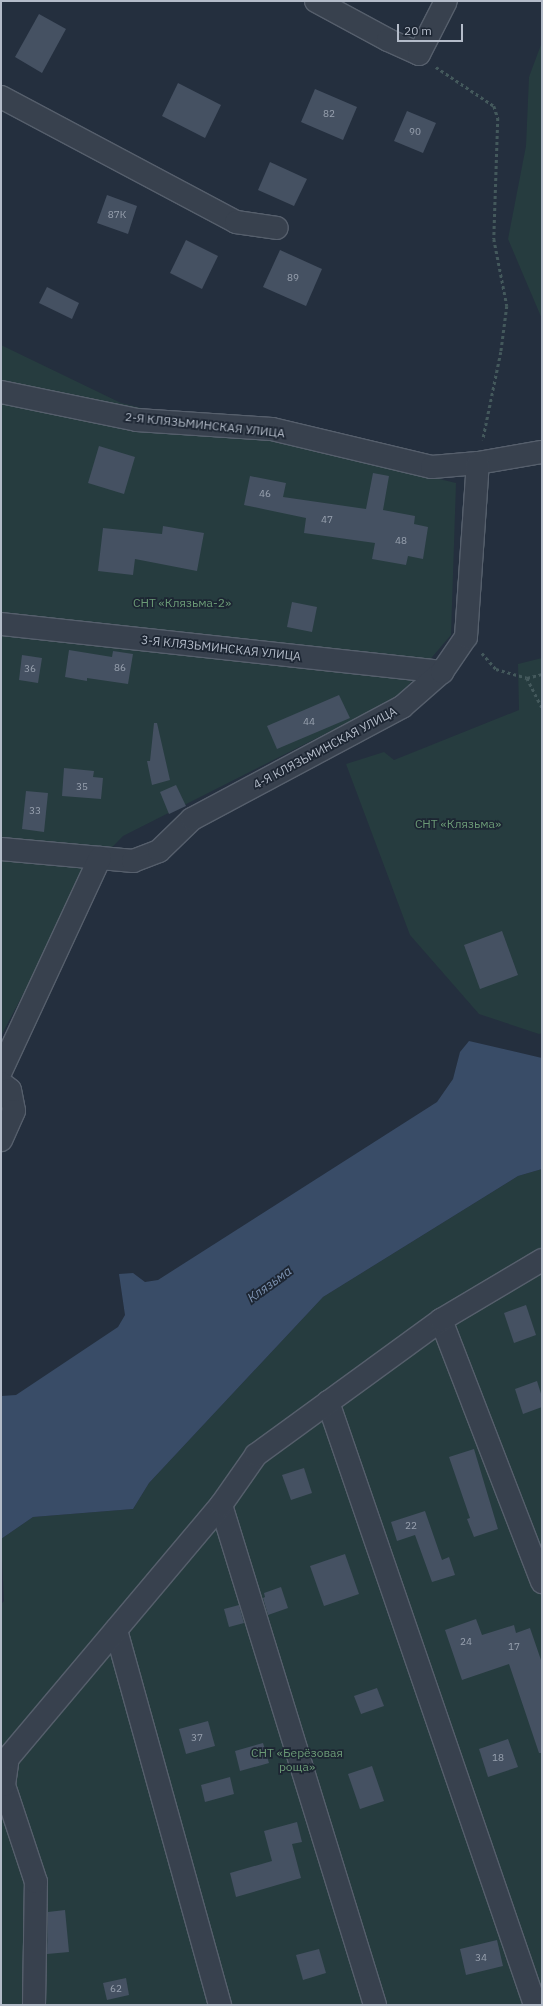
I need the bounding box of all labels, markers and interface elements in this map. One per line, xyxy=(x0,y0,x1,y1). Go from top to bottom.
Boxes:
scale bar xyxy=(399,16,465,42)
text: 20 m xyxy=(404,23,432,38)
house number: 82 xyxy=(323,108,335,120)
house number: 90 xyxy=(409,126,421,138)
house number: 87К xyxy=(108,209,126,221)
house number: 89 xyxy=(287,272,299,284)
street label: 2-Я КЛЯЗЬМИНСКАЯ УЛИЦА xyxy=(124,409,286,441)
house number: 46 xyxy=(259,488,271,500)
house number: 47 xyxy=(321,514,333,526)
house number: 48 xyxy=(395,535,407,547)
park label: СНТ «Клязьма-2» xyxy=(133,596,231,610)
street label: 3-Я КЛЯЗЬМИНСКАЯ УЛИЦА xyxy=(140,632,302,664)
house number: 86 xyxy=(114,662,126,674)
house number: 36 xyxy=(24,663,36,675)
street label: 4-Я КЛЯЗЬМИНСКАЯ УЛИЦА xyxy=(251,704,399,792)
house number: 44 xyxy=(303,716,315,728)
house number: 35 xyxy=(76,781,88,793)
house number: 33 xyxy=(29,805,41,817)
park label: СНТ «Клязьма» xyxy=(415,817,501,831)
water label: Клязьма xyxy=(245,1264,295,1306)
house number: 22 xyxy=(405,1520,417,1532)
house number: 24 xyxy=(460,1636,472,1648)
house number: 17 xyxy=(508,1641,520,1653)
house number: 37 xyxy=(191,1732,203,1744)
park label: СНТ «Берёзовая роща» xyxy=(251,1746,343,1774)
house number: 18 xyxy=(492,1752,504,1764)
house number: 34 xyxy=(475,1952,487,1964)
house number: 62 xyxy=(110,1983,122,1995)

